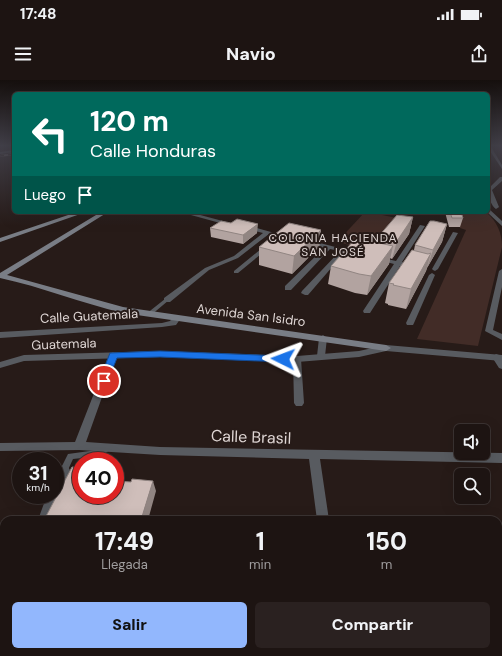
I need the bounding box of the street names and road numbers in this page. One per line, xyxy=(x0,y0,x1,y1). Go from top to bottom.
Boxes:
street label: Avenida San Isidro xyxy=(195,300,307,330)
street label: Calle Guatemala xyxy=(40,305,138,327)
street label: Guatemala xyxy=(31,334,97,354)
street label: Calle Brasil xyxy=(210,425,292,449)

